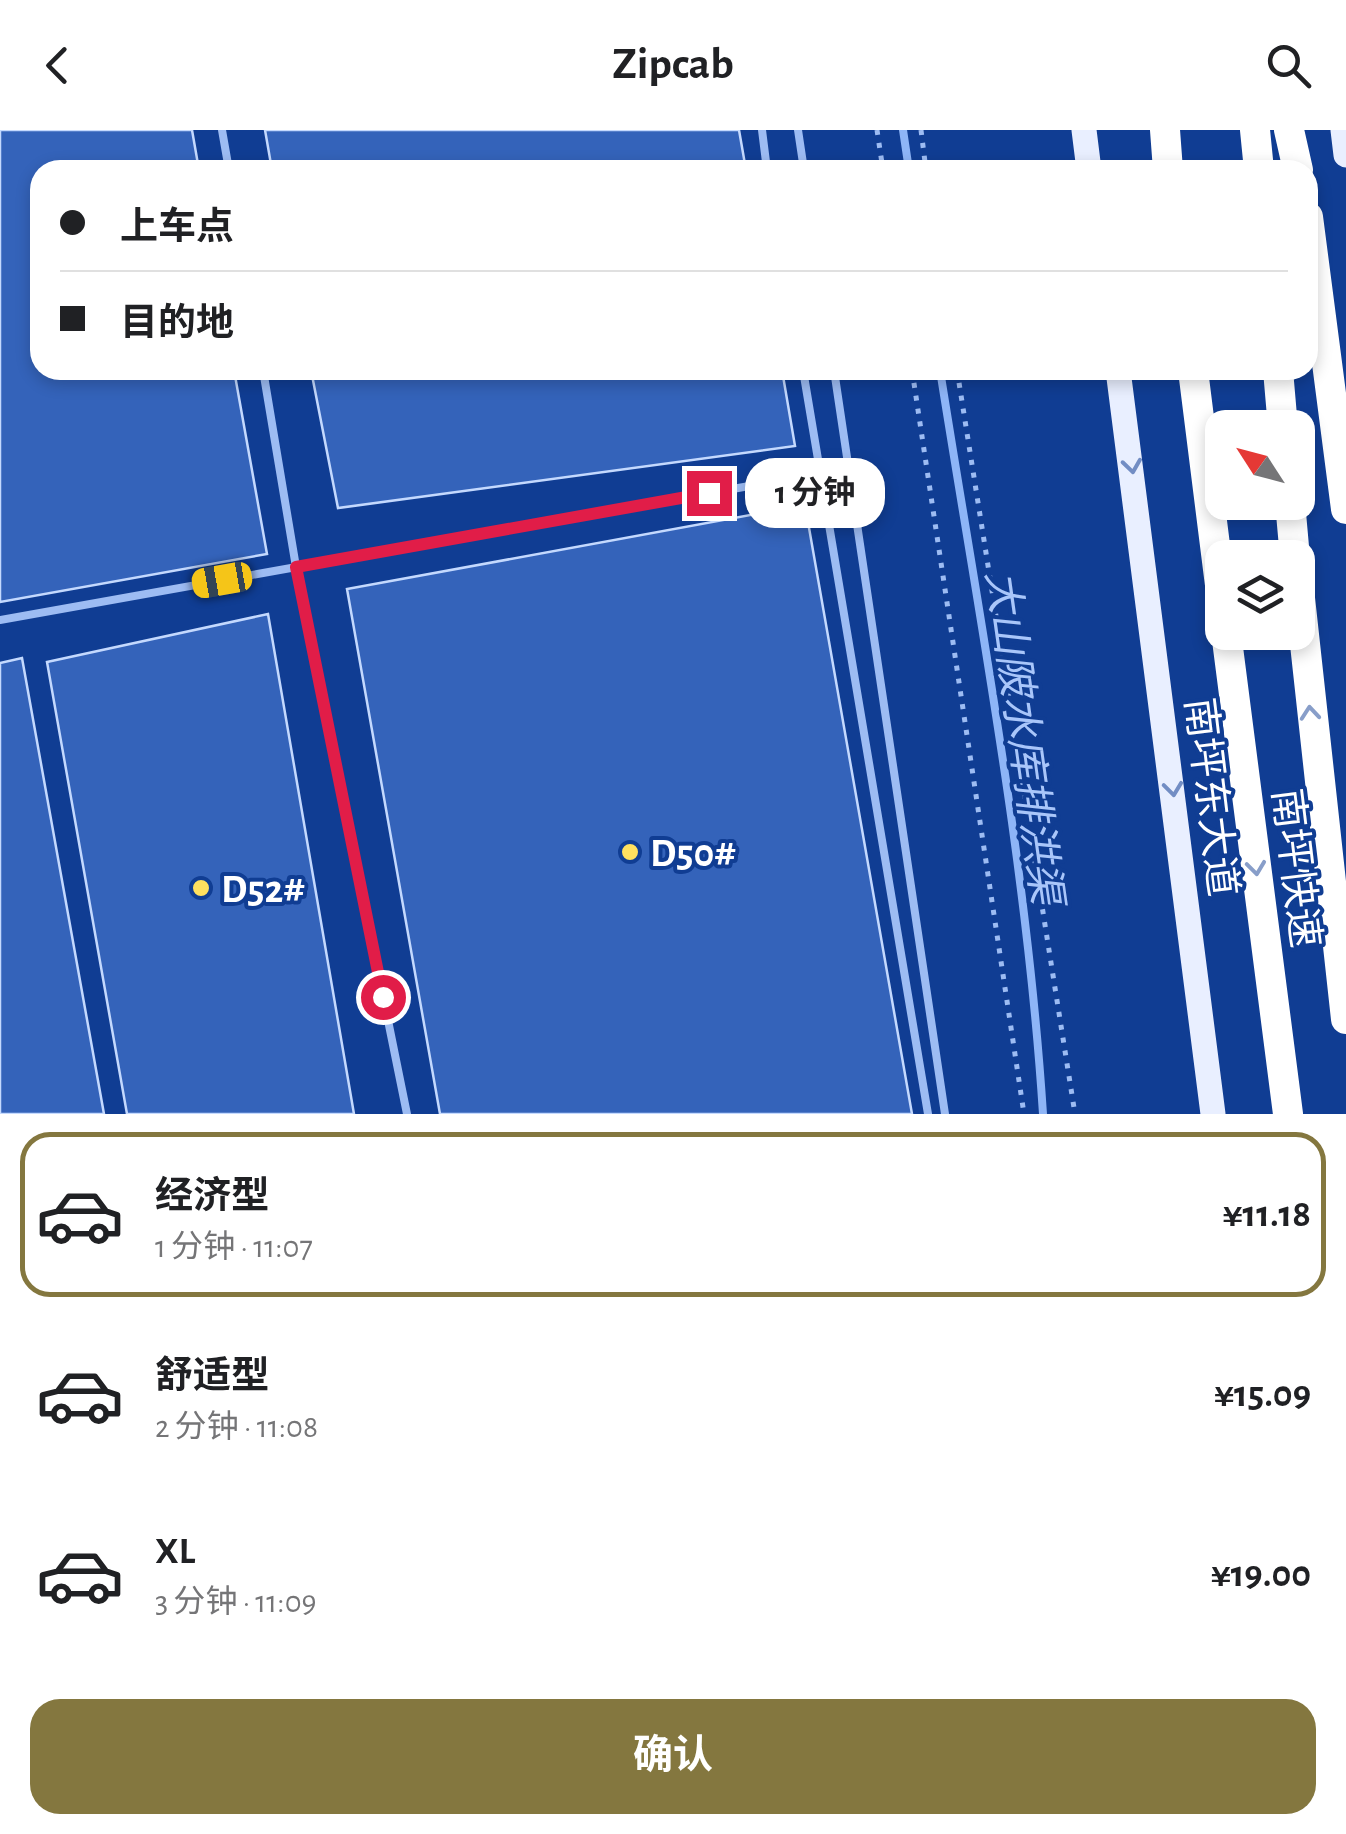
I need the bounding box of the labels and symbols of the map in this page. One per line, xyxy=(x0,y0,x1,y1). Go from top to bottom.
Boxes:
north arrow xyxy=(1205,410,1315,520)
callout: 1 分钟 xyxy=(744,458,884,528)
one-way arrow xyxy=(1120,458,1141,475)
route end xyxy=(687,471,732,516)
car xyxy=(190,560,254,600)
water label: 大山陂水库排洪渠 xyxy=(979,568,1070,913)
street label: 南坪东大道 xyxy=(1178,695,1244,899)
one-way arrow xyxy=(1300,705,1321,721)
one-way arrow xyxy=(1162,780,1183,797)
street label: 南坪快速 xyxy=(1265,786,1327,950)
place label: D50# xyxy=(650,834,736,874)
marker: D50# xyxy=(619,841,641,863)
one-way arrow xyxy=(1245,860,1266,876)
place label: D52# xyxy=(221,870,305,910)
marker: D52# xyxy=(190,877,212,899)
route start xyxy=(361,975,406,1020)

